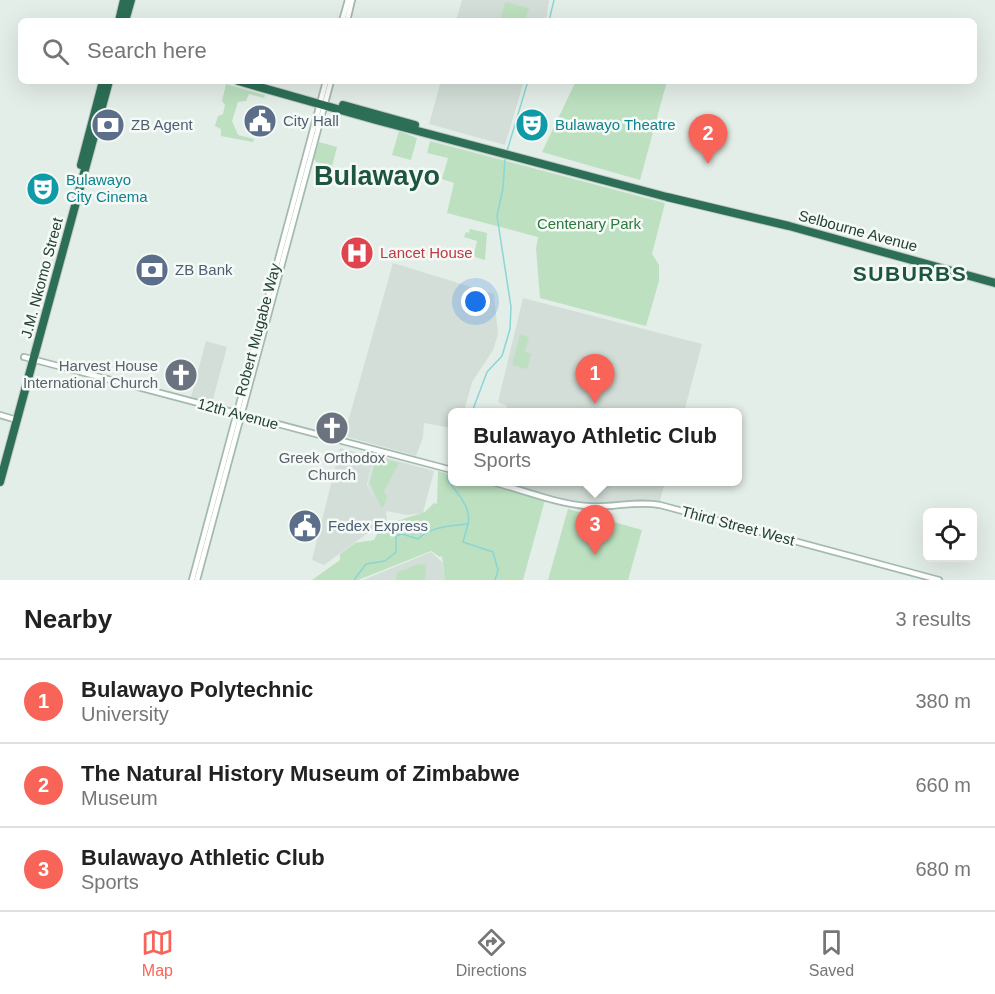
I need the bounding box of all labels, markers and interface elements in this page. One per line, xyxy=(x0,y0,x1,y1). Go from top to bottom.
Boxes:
search box xyxy=(18,18,977,84)
icon: search xyxy=(39,35,72,68)
text: Search here xyxy=(87,38,207,63)
public building icon: City Hall xyxy=(242,103,278,139)
bank icon: ZB Agent xyxy=(90,107,126,143)
theatre icon: Bulawayo Theatre xyxy=(514,107,550,143)
place label: City Hall xyxy=(283,112,339,129)
pin: 2 xyxy=(688,114,728,164)
place label: ZB Agent xyxy=(131,116,194,133)
place label: Bulawayo Theatre xyxy=(555,116,676,133)
district label: Bulawayo xyxy=(314,161,440,191)
theatre icon: Bulawayo City Cinema xyxy=(25,171,61,207)
place label: Bulawayo City Cinema xyxy=(66,171,148,205)
street label: Selbourne Avenue xyxy=(797,206,919,255)
street label: J.M. Nkomo Street xyxy=(17,215,66,340)
park label: Centenary Park xyxy=(537,215,642,232)
hospital icon: Lancet House xyxy=(339,235,375,271)
place label: Lancet House xyxy=(380,244,473,261)
bank icon: ZB Bank xyxy=(134,252,170,288)
place label: ZB Bank xyxy=(175,261,233,278)
street label: Robert Mugabe Way xyxy=(232,261,284,398)
district label: SUBURBS xyxy=(853,262,967,285)
your location xyxy=(461,287,490,316)
pin: 1 xyxy=(576,354,614,404)
place label: Harvest House International Church xyxy=(23,357,158,391)
church icon: Harvest House International Church xyxy=(163,357,199,393)
street label: 12th Avenue xyxy=(196,395,280,432)
popup xyxy=(448,408,742,486)
church icon: Greek Orthodox Church xyxy=(314,410,350,446)
text: Bulawayo Athletic Club xyxy=(473,423,717,448)
place label: Greek Orthodox Church xyxy=(279,449,386,483)
text: Sports xyxy=(473,449,531,471)
street label: Third Street West xyxy=(680,502,797,549)
pin: 3 xyxy=(576,506,614,555)
public building icon: Fedex Express xyxy=(287,508,323,544)
map controls xyxy=(923,508,977,562)
button: locate xyxy=(923,508,977,562)
place label: Fedex Express xyxy=(328,517,428,534)
text: Nearby xyxy=(24,604,112,634)
text: 3 results xyxy=(895,608,971,630)
text: Bulawayo Polytechnic xyxy=(81,677,313,702)
text: 1 xyxy=(38,690,49,712)
text: 380 m xyxy=(915,690,971,712)
text: University xyxy=(81,703,169,725)
text: The Natural History Museum of Zimbabwe xyxy=(81,761,520,786)
text: 2 xyxy=(38,774,49,796)
text: 660 m xyxy=(915,774,971,796)
text: Museum xyxy=(81,787,158,809)
text: Bulawayo Athletic Club xyxy=(81,845,325,870)
text: 3 xyxy=(38,858,49,880)
text: 680 m xyxy=(915,858,971,880)
text: Sports xyxy=(81,871,139,893)
tab: Map xyxy=(141,926,174,980)
tab: Directions xyxy=(456,926,527,980)
tab: Saved xyxy=(809,926,854,980)

